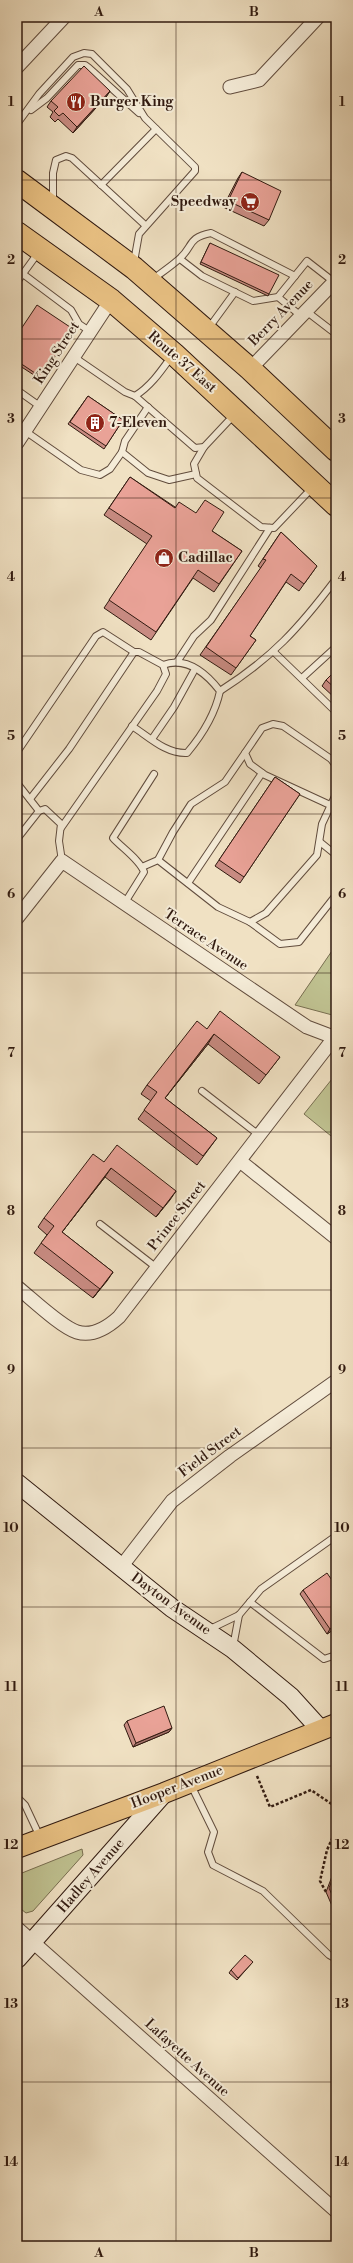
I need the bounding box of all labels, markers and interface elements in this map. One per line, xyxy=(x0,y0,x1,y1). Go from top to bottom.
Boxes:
text: A xyxy=(93,4,104,20)
text: B xyxy=(249,4,259,20)
restaurant icon: Burger King xyxy=(65,91,87,113)
place label: Burger King xyxy=(90,93,174,111)
text: 1 xyxy=(8,94,15,110)
text: 1 xyxy=(339,94,346,110)
supermarket icon: Speedway xyxy=(239,191,261,213)
place label: Speedway xyxy=(171,193,237,211)
text: 2 xyxy=(7,252,15,268)
text: 2 xyxy=(338,252,346,268)
street label: Berry Avenue xyxy=(244,276,317,351)
street label: King Street xyxy=(30,318,84,388)
street label: Route 37 East xyxy=(144,327,220,397)
text: 3 xyxy=(7,411,15,427)
text: 3 xyxy=(338,411,346,427)
building icon: 7-Eleven xyxy=(84,412,106,434)
place label: 7-Eleven xyxy=(109,414,167,432)
shop icon: Cadillac xyxy=(153,547,175,569)
place label: Cadillac xyxy=(178,549,233,567)
text: 4 xyxy=(7,569,16,585)
text: 4 xyxy=(338,569,347,585)
text: 5 xyxy=(7,728,15,744)
text: 5 xyxy=(338,728,346,744)
text: 6 xyxy=(7,886,15,902)
text: 6 xyxy=(338,886,346,902)
street label: Terrace Avenue xyxy=(160,905,252,975)
text: 7 xyxy=(7,1045,15,1061)
text: 7 xyxy=(338,1045,346,1061)
street label: Prince Street xyxy=(144,1177,210,1255)
text: 8 xyxy=(7,1203,15,1219)
text: 8 xyxy=(338,1203,346,1219)
text: 9 xyxy=(7,1362,15,1378)
text: 9 xyxy=(338,1362,346,1378)
street label: Field Street xyxy=(175,1423,245,1481)
text: 10 xyxy=(3,1520,19,1536)
text: 10 xyxy=(334,1520,350,1536)
street label: Dayton Avenue xyxy=(127,1569,215,1639)
text: 11 xyxy=(5,1679,18,1695)
text: 11 xyxy=(336,1679,349,1695)
street label: Hooper Avenue xyxy=(128,1761,226,1813)
street label: Hadley Avenue xyxy=(54,1835,128,1917)
text: 12 xyxy=(4,1837,18,1853)
text: 12 xyxy=(335,1837,349,1853)
text: 13 xyxy=(4,1996,18,2012)
text: 13 xyxy=(335,1996,349,2012)
street label: Lafayette Avenue xyxy=(141,2015,233,2101)
text: 14 xyxy=(4,2154,18,2170)
text: 14 xyxy=(335,2154,349,2170)
text: A xyxy=(93,2245,104,2261)
text: B xyxy=(249,2245,259,2261)

